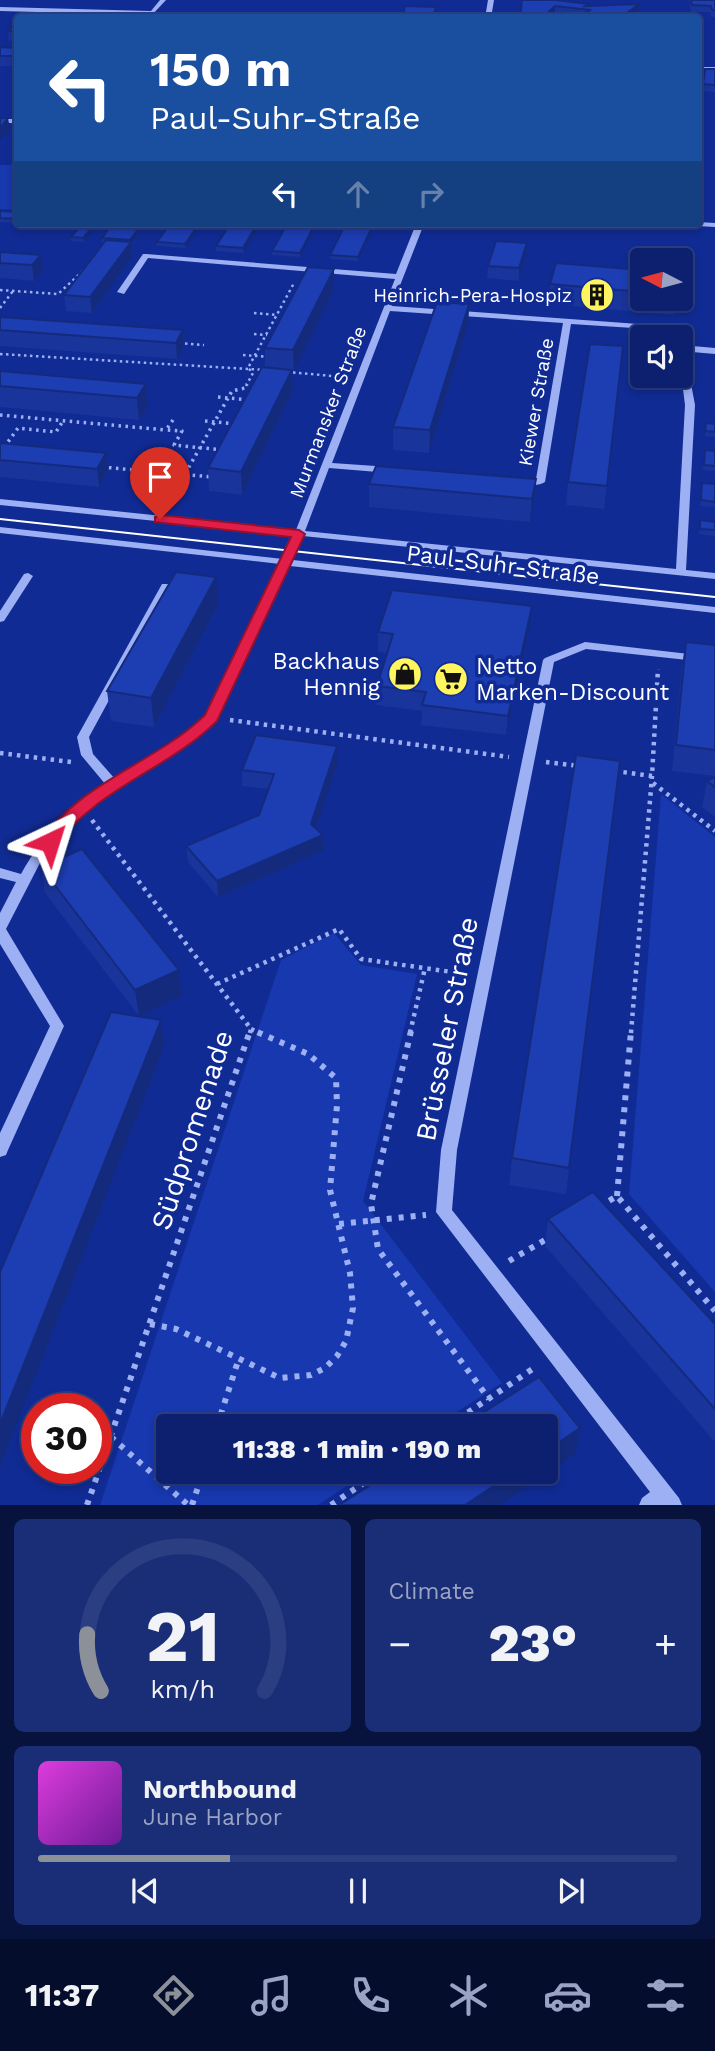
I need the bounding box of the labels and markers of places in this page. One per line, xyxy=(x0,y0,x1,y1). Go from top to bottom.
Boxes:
building icon: Heinrich-Pera-Hospiz xyxy=(578,276,616,314)
place label: Heinrich-Pera-Hospiz xyxy=(373,284,572,307)
pin xyxy=(130,447,190,519)
place label: Backhaus Hennig xyxy=(272,648,381,701)
place label: Netto Marken-Discount xyxy=(476,653,669,706)
shop icon: Backhaus Hennig xyxy=(386,655,424,693)
supermarket icon: Netto Marken-Discount xyxy=(432,660,470,698)

